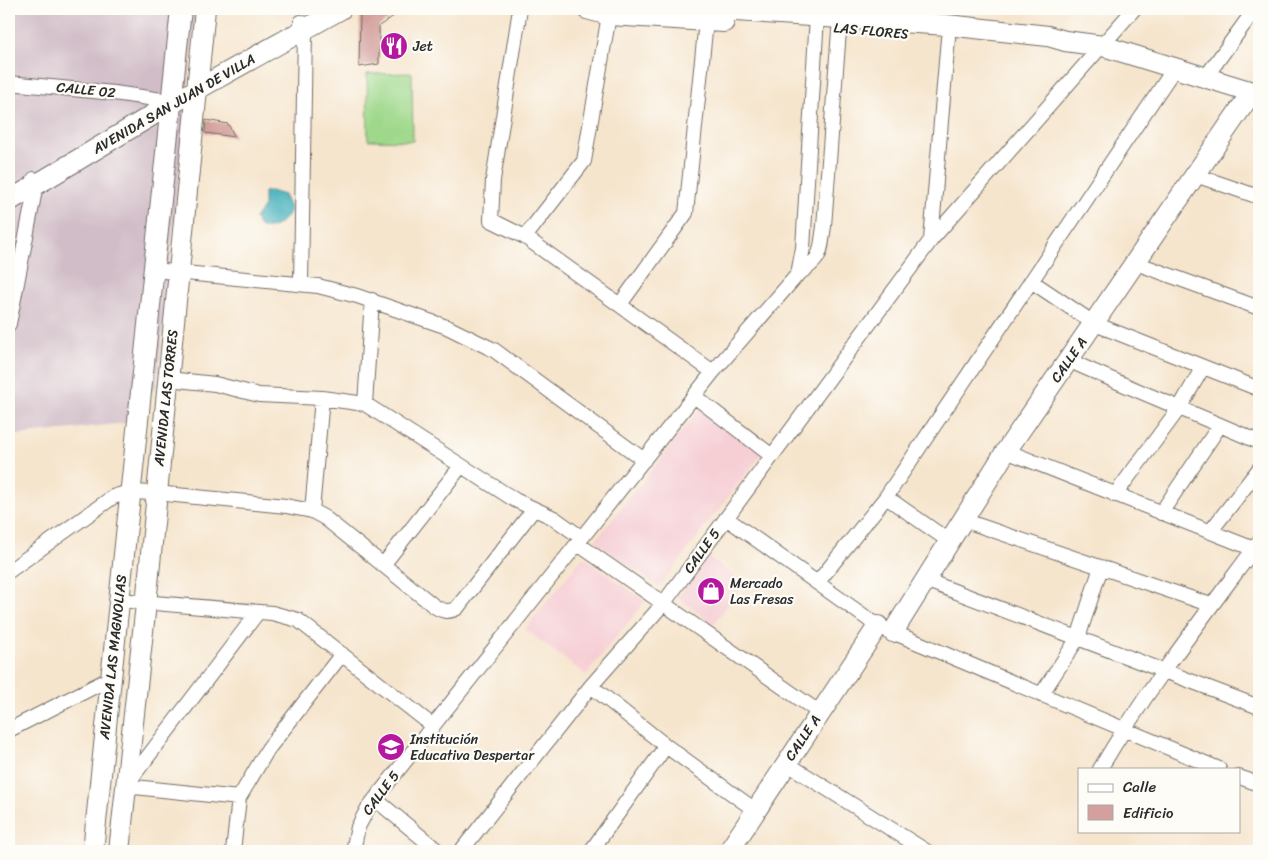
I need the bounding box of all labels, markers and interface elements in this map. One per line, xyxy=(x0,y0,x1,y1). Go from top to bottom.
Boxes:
street label: LAS FLORES xyxy=(833,15,910,47)
restaurant icon: Jet xyxy=(379,31,409,61)
place label: Jet xyxy=(412,34,433,59)
street label: AVENIDA SAN JUAN DE VILLA xyxy=(87,47,260,161)
street label: CALLE 02 xyxy=(55,74,117,106)
street label: AVENIDA LAS TORRES xyxy=(146,328,186,468)
street label: CALLE A xyxy=(1044,332,1094,388)
street label: CALLE 5 xyxy=(677,523,727,579)
place label: Mercado Las Fresas xyxy=(730,571,794,612)
street label: AVENIDA LAS MAGNOLIAS xyxy=(92,573,134,742)
shop icon: Mercado Las Fresas xyxy=(696,576,726,606)
street label: CALLE A xyxy=(778,710,828,766)
place label: Institución Educativa Despertar xyxy=(409,727,535,768)
school or university icon: Institución Educativa Despertar xyxy=(376,732,406,762)
street label: CALLE 5 xyxy=(356,765,407,821)
legend xyxy=(1078,768,1240,832)
text: Calle xyxy=(1123,774,1156,800)
text: Edificio xyxy=(1123,800,1174,826)

